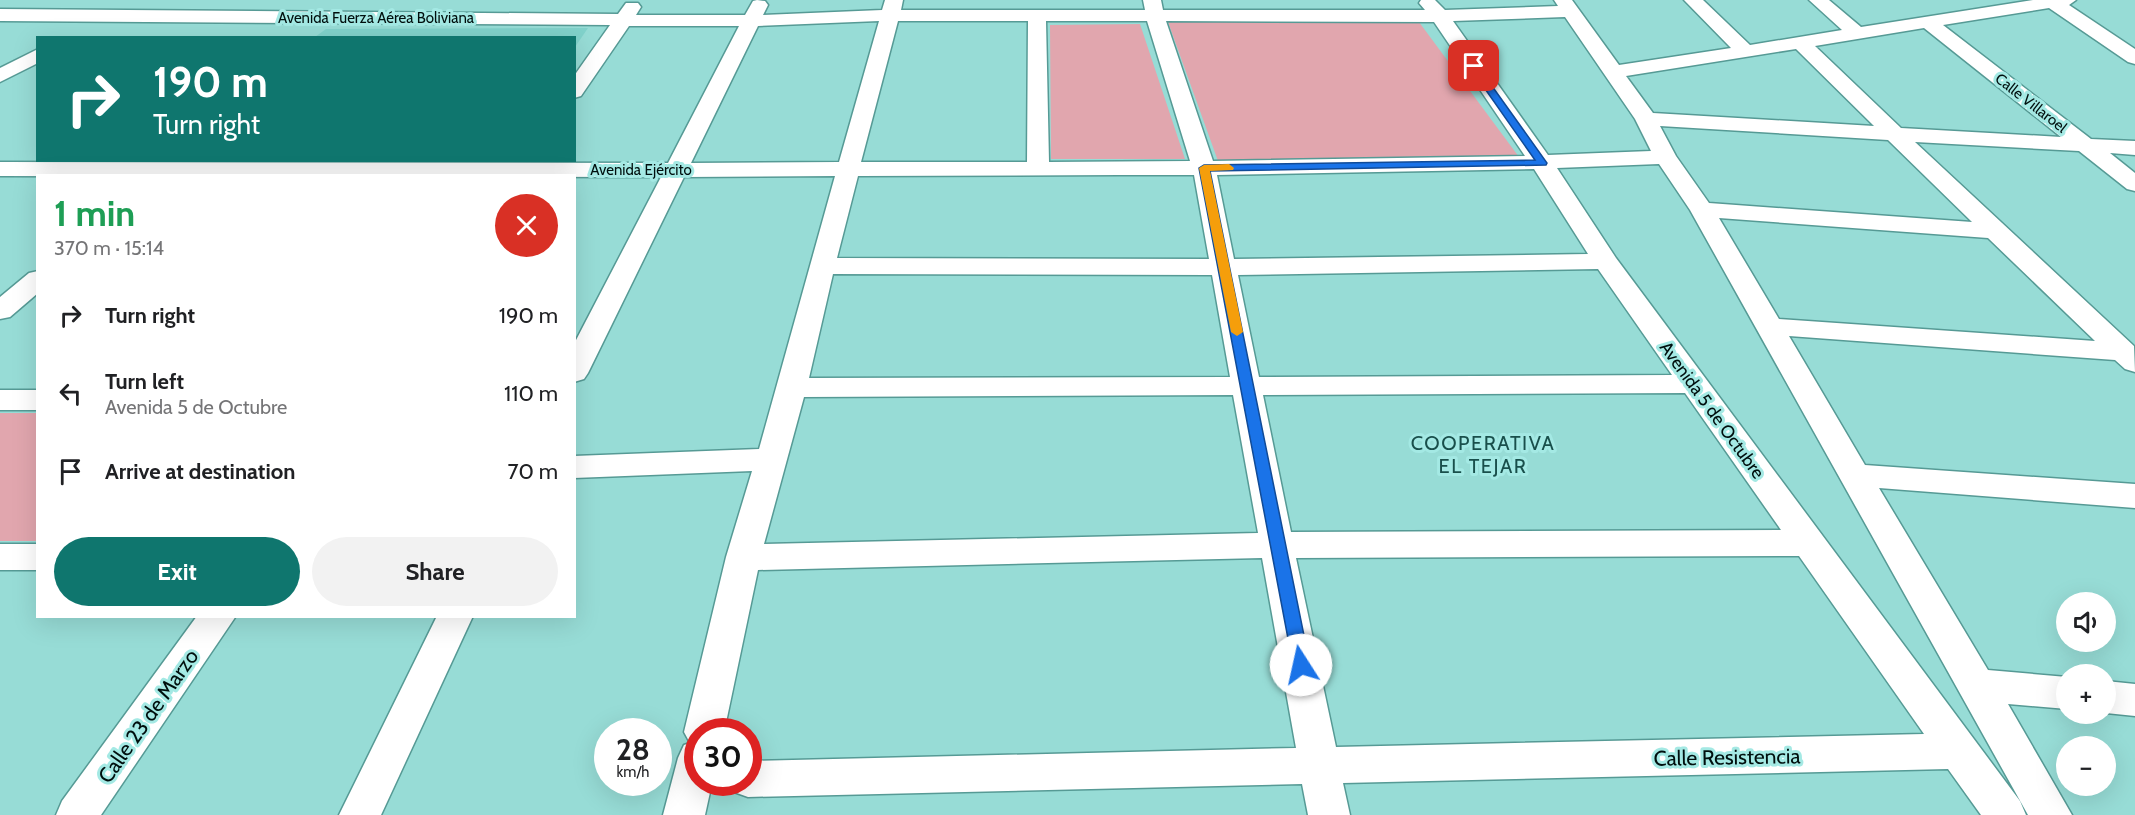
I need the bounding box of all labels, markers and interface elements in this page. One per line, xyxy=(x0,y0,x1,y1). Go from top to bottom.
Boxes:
street label: Avenida Fuerza Aérea Boliviana xyxy=(278,9,475,27)
pin xyxy=(1448,40,1499,91)
icon: arrive xyxy=(1457,49,1490,82)
text: 190 m xyxy=(153,56,268,108)
icon: right xyxy=(54,60,132,138)
street label: Calle Villaroel xyxy=(1992,69,2071,137)
text: Turn right xyxy=(153,108,260,141)
street label: Avenida Ejército xyxy=(590,161,692,179)
text: 1 min xyxy=(54,191,135,235)
button: close xyxy=(495,194,558,257)
text: 370 m · 15:14 xyxy=(54,236,164,260)
icon: right xyxy=(54,299,87,332)
text: Turn right xyxy=(105,302,195,329)
text: 190 m xyxy=(499,302,558,329)
street label: Avenida 5 de Octubre xyxy=(1655,337,1769,483)
text: Turn left xyxy=(105,368,184,395)
icon: left xyxy=(54,377,87,410)
text: 110 m xyxy=(504,380,558,407)
text: Avenida 5 de Octubre xyxy=(105,395,287,419)
district label: COOPERATIVA EL TEJAR xyxy=(1411,431,1555,478)
icon: arrive xyxy=(54,455,87,488)
text: Arrive at destination xyxy=(105,458,295,485)
text: 70 m xyxy=(508,458,558,485)
button: Exit xyxy=(54,537,300,606)
button: Share xyxy=(312,537,558,606)
map controls xyxy=(2056,592,2116,796)
button: sound xyxy=(2056,592,2116,652)
position arrow xyxy=(1269,633,1333,697)
street label: Calle 23 de Marzo xyxy=(93,644,203,788)
button: + xyxy=(2056,664,2116,724)
speed limit sign: 30 xyxy=(684,718,762,796)
text: 28 xyxy=(616,731,650,768)
button: − xyxy=(2056,736,2116,796)
street label: Calle Resistencia xyxy=(1653,743,1801,771)
text: km/h xyxy=(617,763,649,781)

